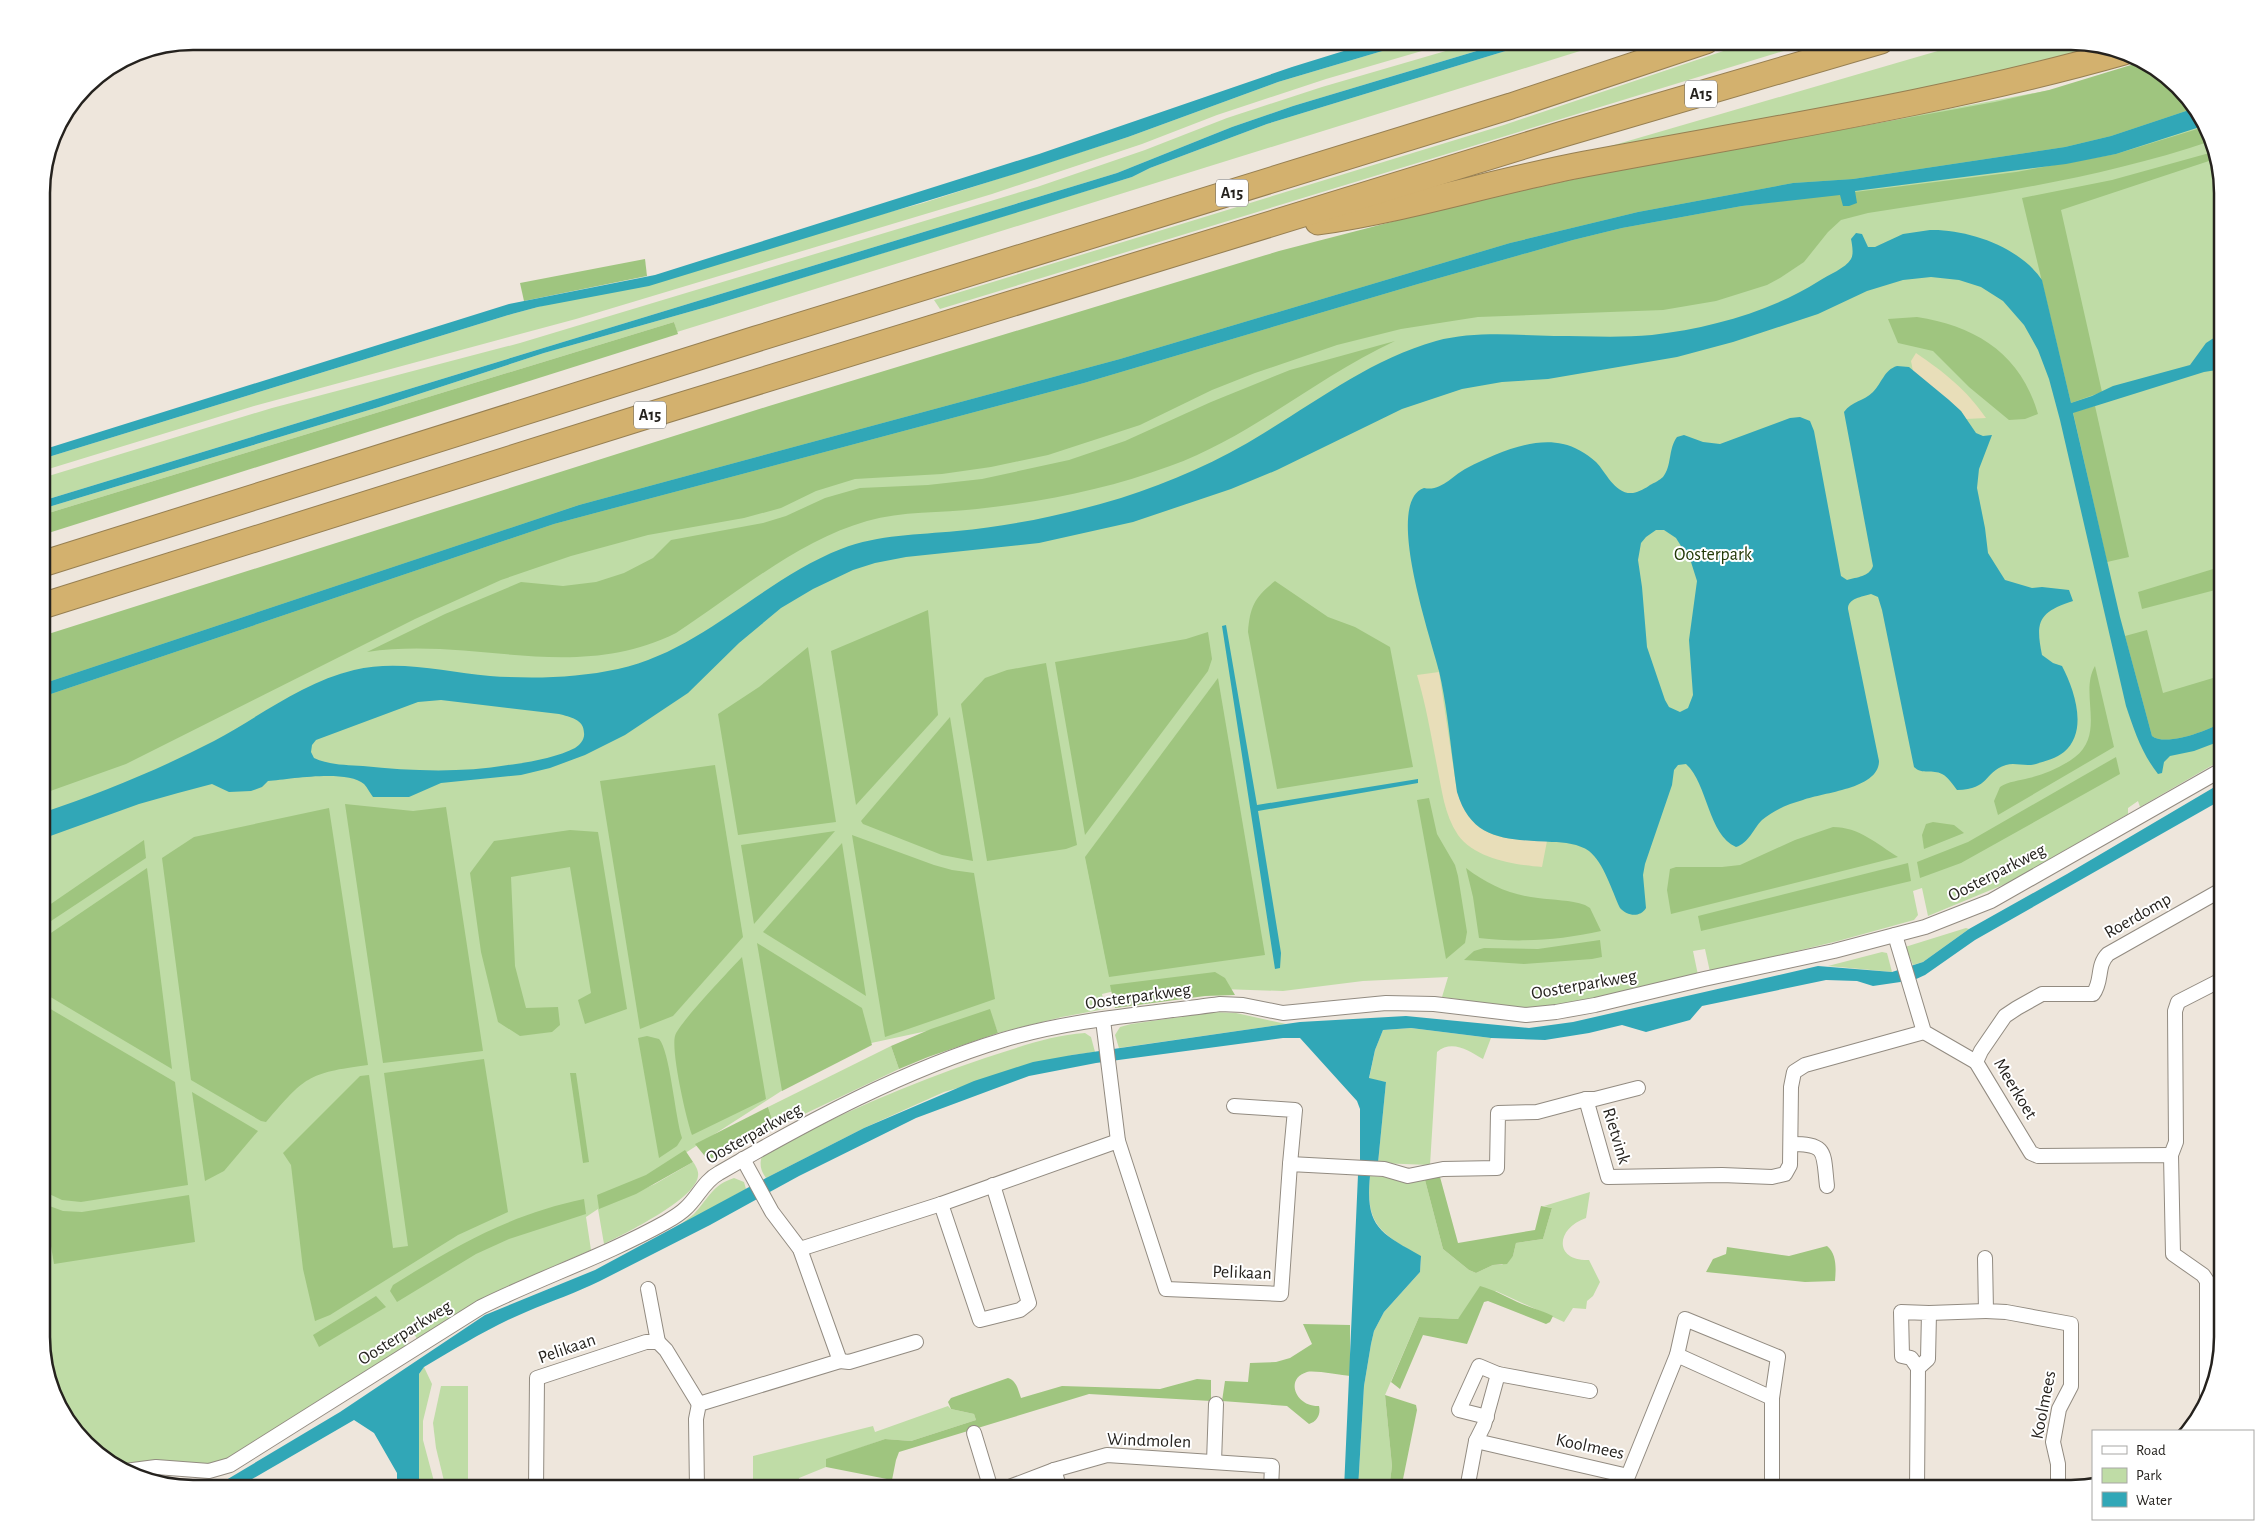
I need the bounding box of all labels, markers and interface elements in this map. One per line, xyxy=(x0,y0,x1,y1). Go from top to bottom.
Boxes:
road number: A15 xyxy=(1685,80,1717,108)
road number: A15 xyxy=(1216,180,1248,207)
road number: A15 xyxy=(634,402,666,428)
park label: Oosterpark xyxy=(1674,546,1753,564)
street label: Oosterparkweg xyxy=(1945,841,2049,905)
street label: Roerdomp xyxy=(2102,890,2174,942)
street label: Oosterparkweg xyxy=(1530,967,1638,1003)
street label: Oosterparkweg xyxy=(1084,981,1192,1013)
street label: Meerkoet xyxy=(1990,1056,2040,1123)
street label: Oosterparkweg xyxy=(703,1100,805,1168)
street label: Rietvink xyxy=(1599,1106,1633,1167)
street label: Pelikaan xyxy=(1212,1263,1272,1283)
street label: Oosterparkweg xyxy=(355,1297,455,1369)
street label: Pelikaan xyxy=(536,1331,598,1367)
street label: Koolmees xyxy=(2029,1369,2059,1441)
legend xyxy=(2092,1430,2254,1520)
street label: Windmolen xyxy=(1107,1431,1191,1451)
street label: Koolmees xyxy=(1554,1431,1626,1463)
text: Road xyxy=(2136,1443,2166,1458)
text: Park xyxy=(2136,1468,2162,1483)
text: Water xyxy=(2136,1493,2172,1508)

